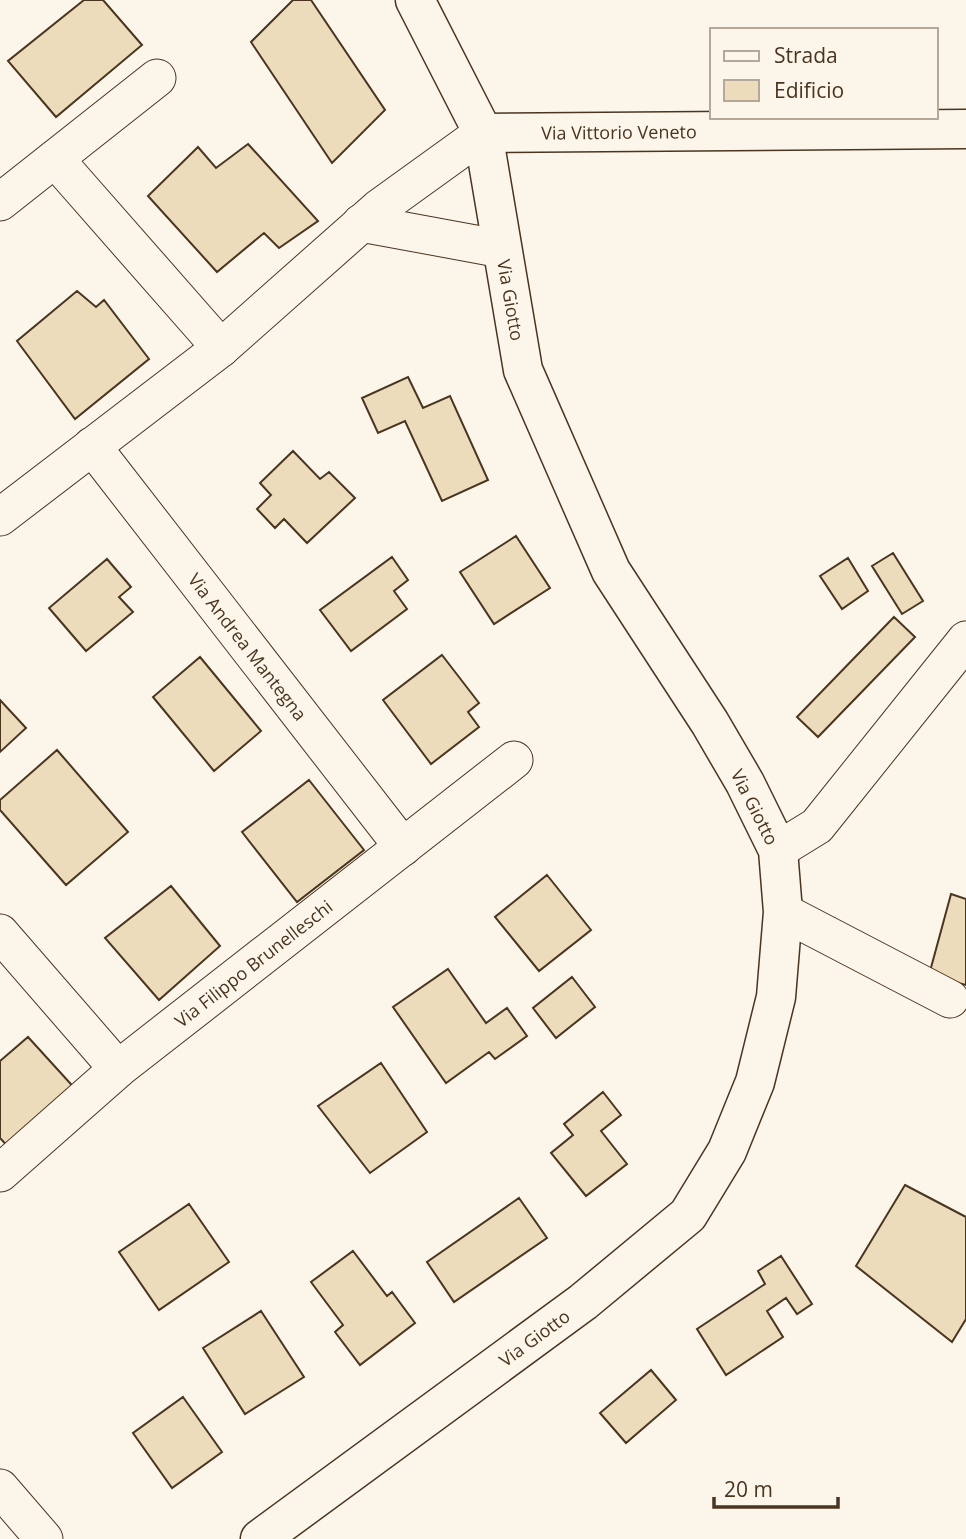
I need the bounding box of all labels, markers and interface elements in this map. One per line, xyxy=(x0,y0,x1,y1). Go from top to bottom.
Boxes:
legend xyxy=(710,28,938,119)
text: Strada xyxy=(774,41,838,69)
text: Edificio xyxy=(774,76,844,104)
street label: Via Vittorio Veneto xyxy=(541,119,697,145)
street label: Via Giotto xyxy=(492,258,530,342)
street label: Via Andrea Mantegna xyxy=(183,568,312,725)
street label: Via Giotto xyxy=(726,765,784,849)
street label: Via Filippo Brunelleschi xyxy=(170,894,337,1032)
street label: Via Giotto xyxy=(494,1304,574,1372)
scale bar xyxy=(714,1466,838,1510)
text: 20 m xyxy=(724,1475,773,1503)

